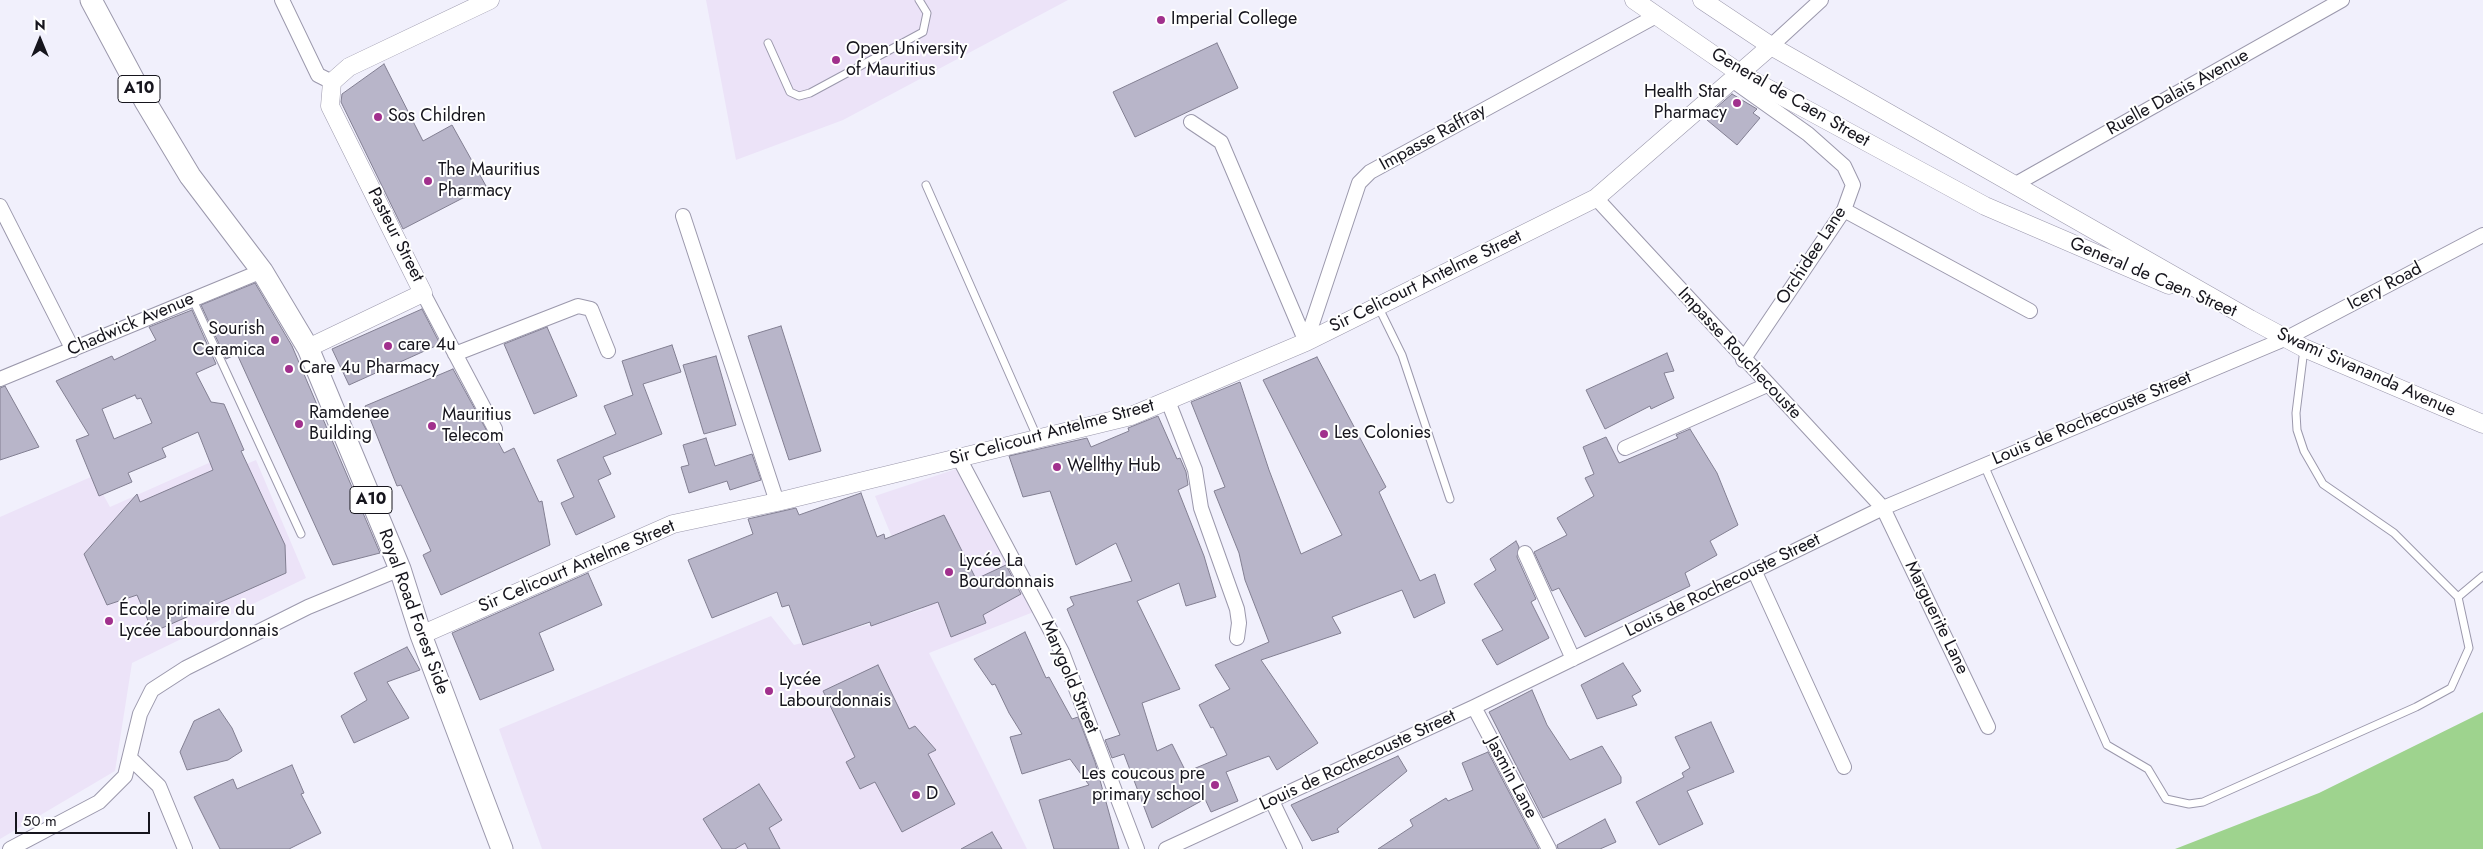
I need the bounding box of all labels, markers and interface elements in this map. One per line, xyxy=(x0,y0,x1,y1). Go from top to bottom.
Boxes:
place label: Imperial College xyxy=(1171,9,1297,31)
marker: Imperial College xyxy=(1155,14,1167,26)
north arrow xyxy=(15,15,65,65)
text: N xyxy=(34,15,46,35)
place label: Open University of Mauritius xyxy=(846,39,967,82)
street label: General de Caen Street xyxy=(1707,44,1873,152)
street label: Ruelle Dalais Avenue xyxy=(2103,45,2253,141)
marker: Open University of Mauritius xyxy=(830,54,842,66)
road number: A10 xyxy=(118,76,160,102)
place label: Health Star Pharmacy xyxy=(1644,82,1727,125)
marker: Health Star Pharmacy xyxy=(1731,97,1743,109)
street label: Impasse Raffray xyxy=(1376,100,1490,176)
place label: Sos Children xyxy=(388,106,486,128)
marker: Sos Children xyxy=(372,111,384,123)
place label: The Mauritius Pharmacy xyxy=(438,160,540,202)
marker: The Mauritius Pharmacy xyxy=(422,175,434,187)
street label: Pasteur Street xyxy=(362,184,428,286)
street label: Orchidee Lane xyxy=(1772,203,1852,309)
street label: Sir Celicourt Antelme Street xyxy=(1326,226,1526,338)
street label: General de Caen Street xyxy=(2066,233,2240,323)
street label: Icery Road xyxy=(2344,258,2426,316)
street label: Impasse Rouchecouste xyxy=(1672,284,1806,424)
street label: Chadwick Avenue xyxy=(64,289,198,361)
place label: Sourish Ceramica xyxy=(193,319,265,362)
street label: Swami Sivananda Avenue xyxy=(2273,324,2459,422)
marker: Sourish Ceramica xyxy=(269,334,281,346)
place label: care 4u xyxy=(398,335,456,357)
marker: care 4u xyxy=(382,340,394,352)
place label: Care 4u Pharmacy xyxy=(299,358,439,380)
marker: Care 4u Pharmacy xyxy=(283,363,295,375)
street label: Louis de Rochecouste Street xyxy=(1989,367,2195,471)
street label: Sir Celicourt Antelme Street xyxy=(947,395,1157,471)
place label: Ramdenee Building xyxy=(309,403,389,446)
place label: Mauritius Telecom xyxy=(442,405,511,448)
marker: Ramdenee Building xyxy=(293,418,305,430)
marker: Mauritius Telecom xyxy=(426,420,438,432)
place label: Les Colonies xyxy=(1334,423,1431,445)
marker: Les Colonies xyxy=(1318,428,1330,440)
place label: Wellthy Hub xyxy=(1067,456,1161,478)
marker: Wellthy Hub xyxy=(1051,461,1063,473)
road number: A10 xyxy=(350,486,392,514)
street label: Sir Celicourt Antelme Street xyxy=(476,516,678,618)
street label: Royal Road Forest Side xyxy=(373,526,453,698)
street label: Louis de Rochecouste Street xyxy=(1622,529,1824,643)
place label: Lycée La Bourdonnais xyxy=(959,551,1054,594)
street label: Marguerite Lane xyxy=(1899,558,1973,678)
marker: Lycée La Bourdonnais xyxy=(943,566,955,578)
place label: École primaire du Lycée Labourdonnais xyxy=(119,600,278,642)
marker: École primaire du Lycée Labourdonnais xyxy=(103,615,115,627)
street label: Marygold Street xyxy=(1036,617,1102,737)
place label: Lycée Labourdonnais xyxy=(779,670,891,712)
marker: Lycée Labourdonnais xyxy=(763,685,775,697)
street label: Louis de Rochecouste Street xyxy=(1256,706,1460,816)
street label: Jasmin Lane xyxy=(1481,734,1541,822)
place label: Les coucous pre primary school xyxy=(1081,764,1205,806)
marker: Les coucous pre primary school xyxy=(1209,779,1221,791)
place label: D xyxy=(926,784,938,806)
marker: D xyxy=(910,789,922,801)
scale bar xyxy=(18,802,152,834)
text: 50 m xyxy=(23,810,57,832)

